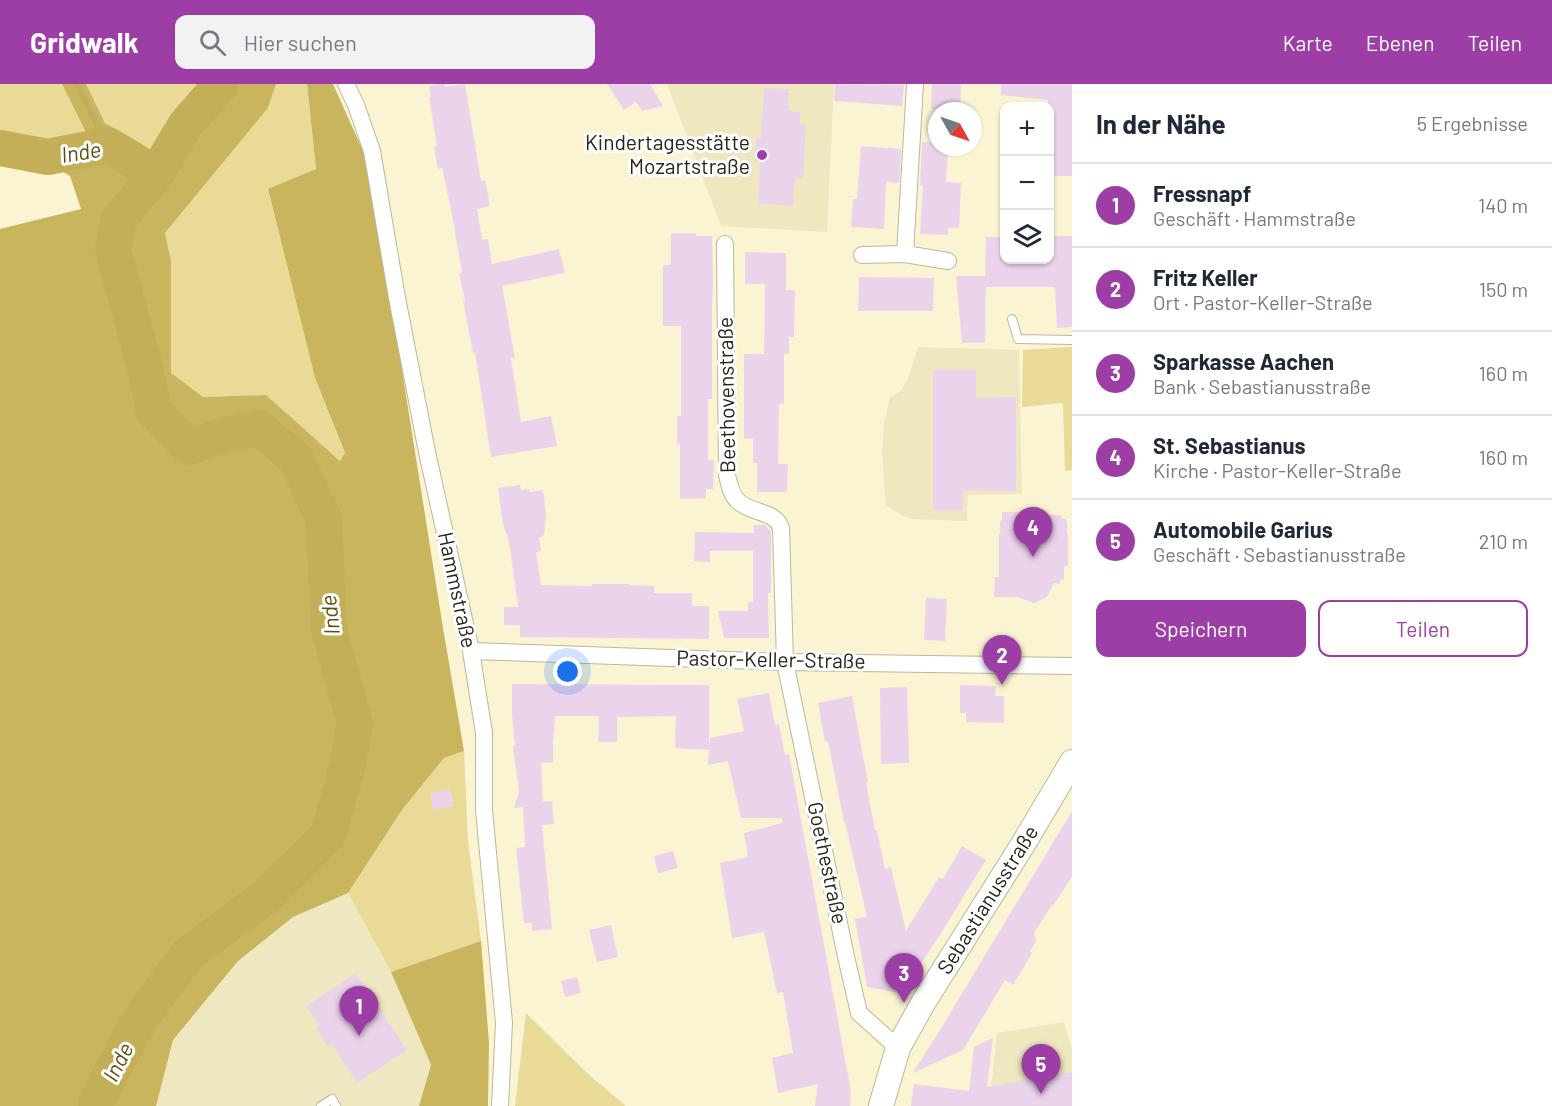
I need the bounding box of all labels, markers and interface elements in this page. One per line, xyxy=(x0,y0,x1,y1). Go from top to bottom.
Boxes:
search box xyxy=(175,15,595,69)
text: Gridwalk xyxy=(30,25,139,59)
icon: search xyxy=(196,26,229,59)
text: Hier suchen xyxy=(244,29,357,55)
text: Karte xyxy=(1283,30,1333,55)
text: Ebenen xyxy=(1366,30,1435,55)
text: Teilen xyxy=(1468,30,1522,55)
north arrow xyxy=(928,102,982,156)
map controls xyxy=(1000,102,1054,264)
button: + xyxy=(1000,102,1054,156)
text: In der Nähe xyxy=(1096,108,1226,139)
text: 5 Ergebnisse xyxy=(1417,111,1528,135)
place label: Kindertagesstätte Mozartstraße xyxy=(585,129,750,178)
water label: Inde xyxy=(59,135,103,167)
marker: Kindertagesstätte Mozartstraße xyxy=(755,148,769,162)
button: − xyxy=(1000,156,1054,210)
text: Fressnapf xyxy=(1153,180,1251,206)
text: 1 xyxy=(1112,193,1119,217)
text: 140 m xyxy=(1478,193,1528,217)
text: Geschäft · Hammstraße xyxy=(1153,206,1356,230)
button: layers xyxy=(1000,210,1054,264)
text: Fritz Keller xyxy=(1153,264,1258,290)
text: 2 xyxy=(1110,277,1121,301)
text: 150 m xyxy=(1479,277,1528,301)
text: Ort · Pastor-Keller-Straße xyxy=(1153,290,1373,314)
street label: Beethovenstraße xyxy=(712,317,739,473)
text: Sparkasse Aachen xyxy=(1153,348,1334,374)
text: 3 xyxy=(1110,361,1121,385)
text: 160 m xyxy=(1479,361,1528,385)
text: Bank · Sebastianusstraße xyxy=(1153,374,1371,398)
text: St. Sebastianus xyxy=(1153,432,1306,458)
text: 4 xyxy=(1109,445,1122,469)
text: 160 m xyxy=(1479,445,1528,469)
text: Kirche · Pastor-Keller-Straße xyxy=(1153,458,1402,482)
pin: 4 xyxy=(1014,508,1052,557)
text: Automobile Garius xyxy=(1153,516,1333,542)
street label: Hammstraße xyxy=(434,529,483,650)
text: 5 xyxy=(1110,529,1121,553)
text: 210 m xyxy=(1479,529,1528,553)
text: Geschäft · Sebastianusstraße xyxy=(1153,542,1406,566)
water label: Inde xyxy=(314,594,344,636)
button: Speichern xyxy=(1096,600,1306,657)
button: Teilen xyxy=(1318,600,1528,657)
pin: 2 xyxy=(982,636,1022,685)
street label: Pastor-Keller-Straße xyxy=(676,644,866,673)
your location xyxy=(553,657,582,686)
street label: Goethestraße xyxy=(803,799,854,926)
street label: Sebastianusstraße xyxy=(931,820,1043,978)
pin: 3 xyxy=(884,954,924,1003)
pin: 1 xyxy=(340,986,378,1036)
water label: Inde xyxy=(96,1038,138,1085)
pin: 5 xyxy=(1022,1044,1060,1094)

